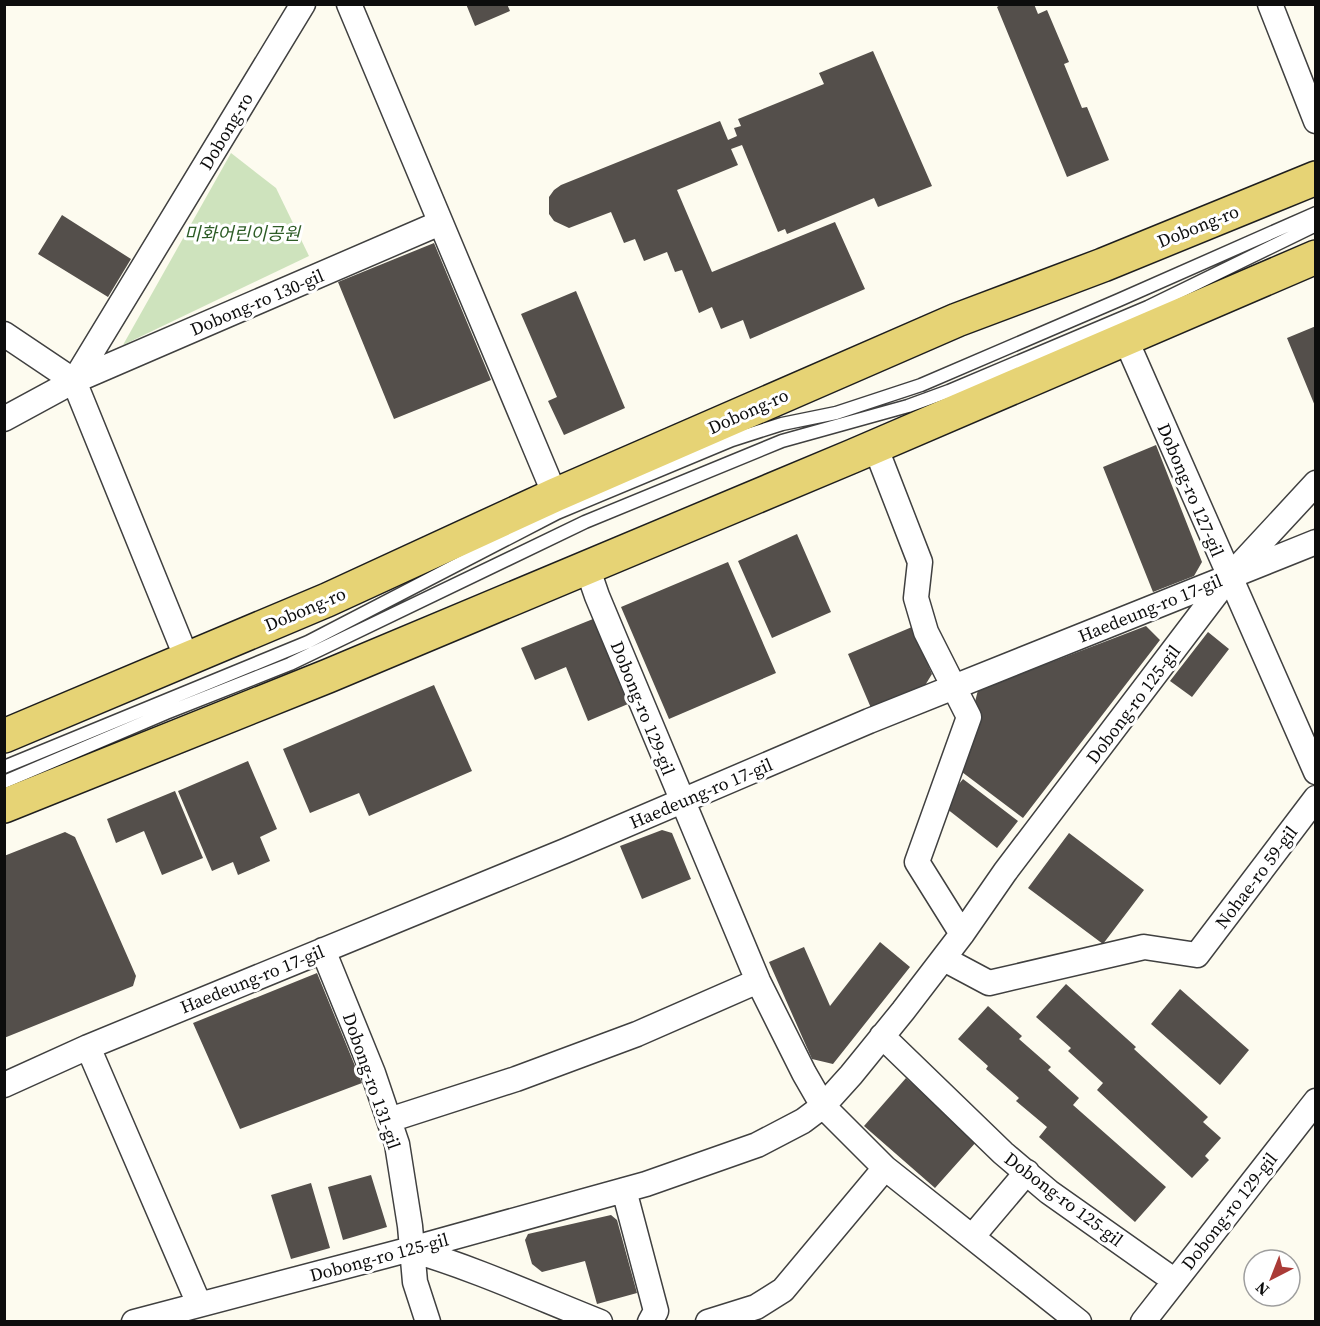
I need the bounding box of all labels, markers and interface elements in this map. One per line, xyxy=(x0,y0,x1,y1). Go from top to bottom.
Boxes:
street label: Dobong-ro xyxy=(193,88,259,174)
street label: Dobong-ro xyxy=(1153,198,1243,254)
park label: 미화어린이공원 xyxy=(184,221,301,246)
street label: Dobong-ro 130-gil xyxy=(186,263,328,341)
street label: Dobong-ro xyxy=(704,382,792,440)
street label: Dobong-ro 127-gil xyxy=(1152,419,1230,561)
street label: Haedeung-ro 17-gil xyxy=(1074,568,1226,648)
street label: Dobong-ro xyxy=(261,581,350,637)
street label: Dobong-ro 129-gil xyxy=(605,637,681,779)
street label: Dobong-ro 125-gil xyxy=(1080,639,1186,769)
street label: Haedeung-ro 17-gil xyxy=(626,752,776,834)
street label: Nohae-ro 59-gil xyxy=(1209,820,1303,934)
street label: Haedeung-ro 17-gil xyxy=(176,939,328,1019)
street label: Dobong-ro 131-gil xyxy=(337,1009,407,1153)
street label: Dobong-ro 125-gil xyxy=(999,1146,1129,1252)
street label: Dobong-ro 129-gil xyxy=(1175,1147,1283,1275)
street label: Dobong-ro 125-gil xyxy=(307,1226,451,1288)
north arrow xyxy=(1242,1248,1302,1308)
text: N xyxy=(1250,1277,1274,1301)

